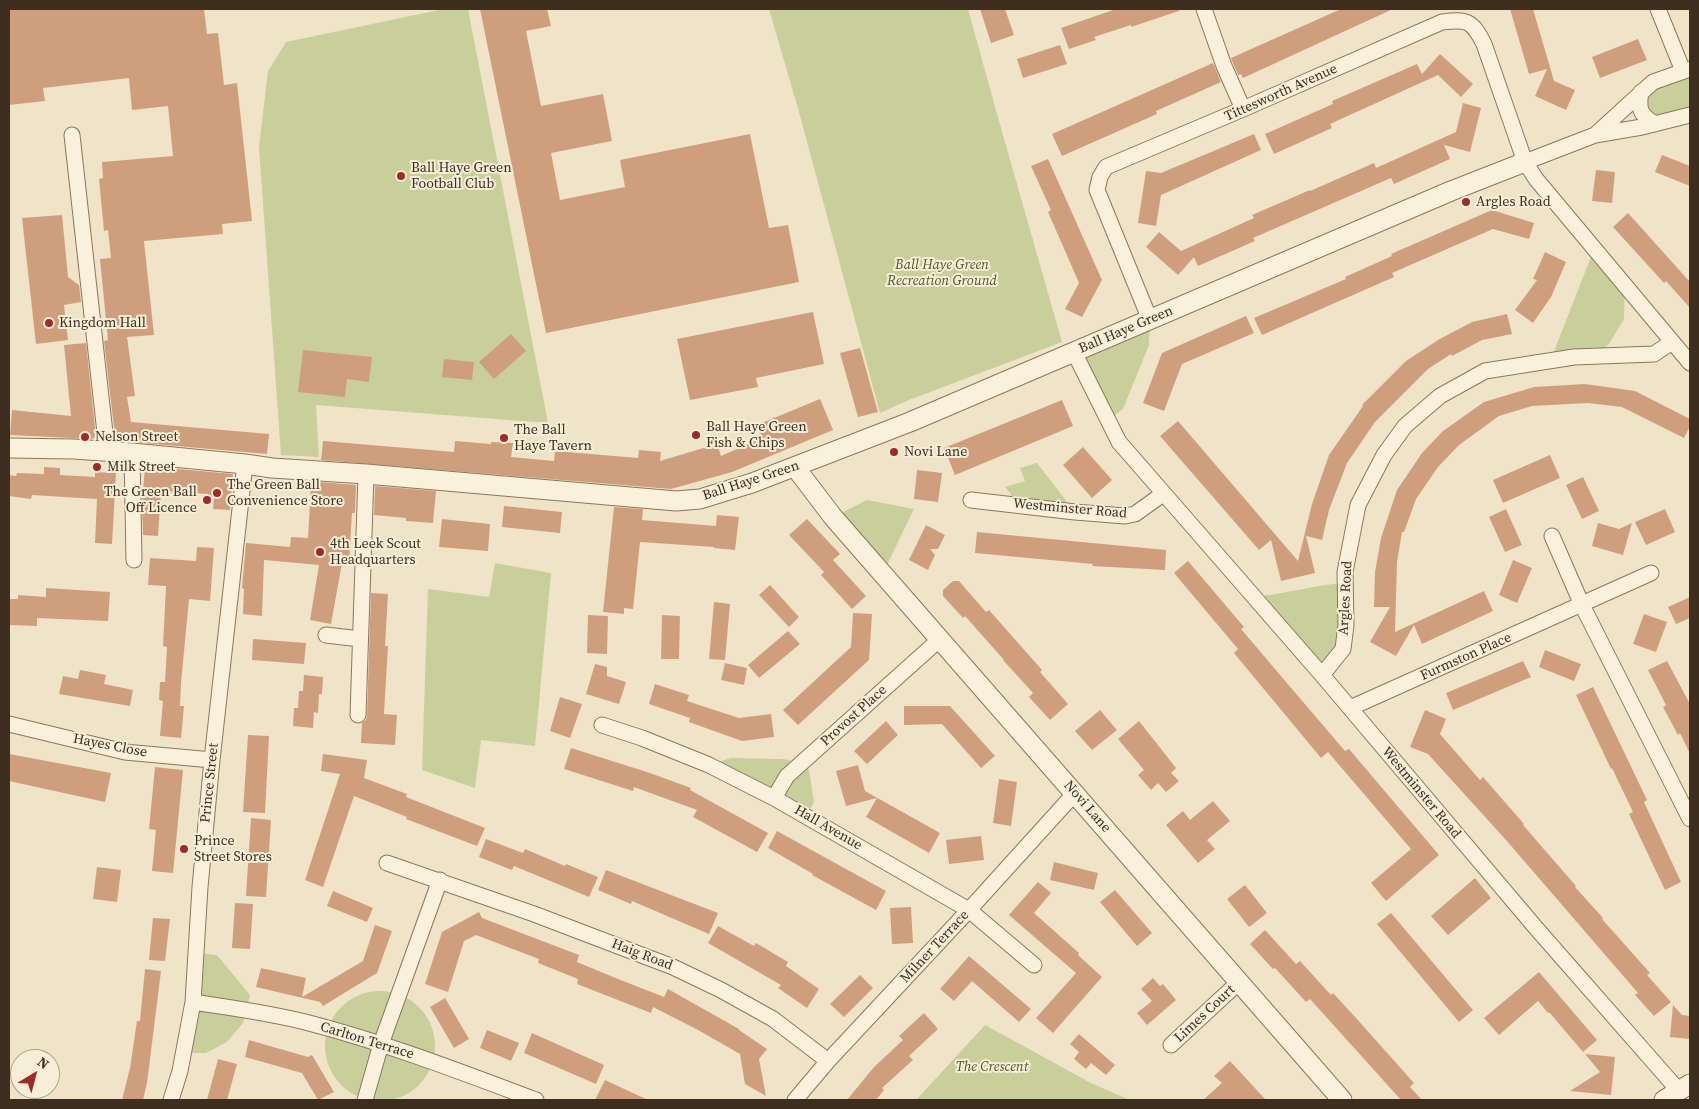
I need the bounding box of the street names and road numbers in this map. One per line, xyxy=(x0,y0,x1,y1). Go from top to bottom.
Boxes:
street label: Tittesworth Avenue xyxy=(1222,61,1340,125)
street label: Ball Haye Green xyxy=(1076,303,1176,357)
street label: Ball Haye Green xyxy=(701,457,801,505)
street label: Westminster Road xyxy=(1012,496,1128,522)
street label: Argles Road xyxy=(1336,560,1356,636)
street label: Furmston Place xyxy=(1418,629,1514,685)
street label: Provost Place xyxy=(817,682,891,750)
street label: Hayes Close xyxy=(72,731,148,761)
street label: Prince Street xyxy=(197,742,223,824)
street label: Westminster Road xyxy=(1378,744,1464,842)
street label: Novi Lane xyxy=(1060,778,1114,836)
street label: Hall Avenue xyxy=(791,802,865,854)
street label: Milner Terrace xyxy=(897,907,973,987)
street label: Haig Road xyxy=(609,936,675,974)
street label: Limes Court xyxy=(1171,982,1239,1046)
street label: Carlton Terrace xyxy=(318,1019,416,1063)

